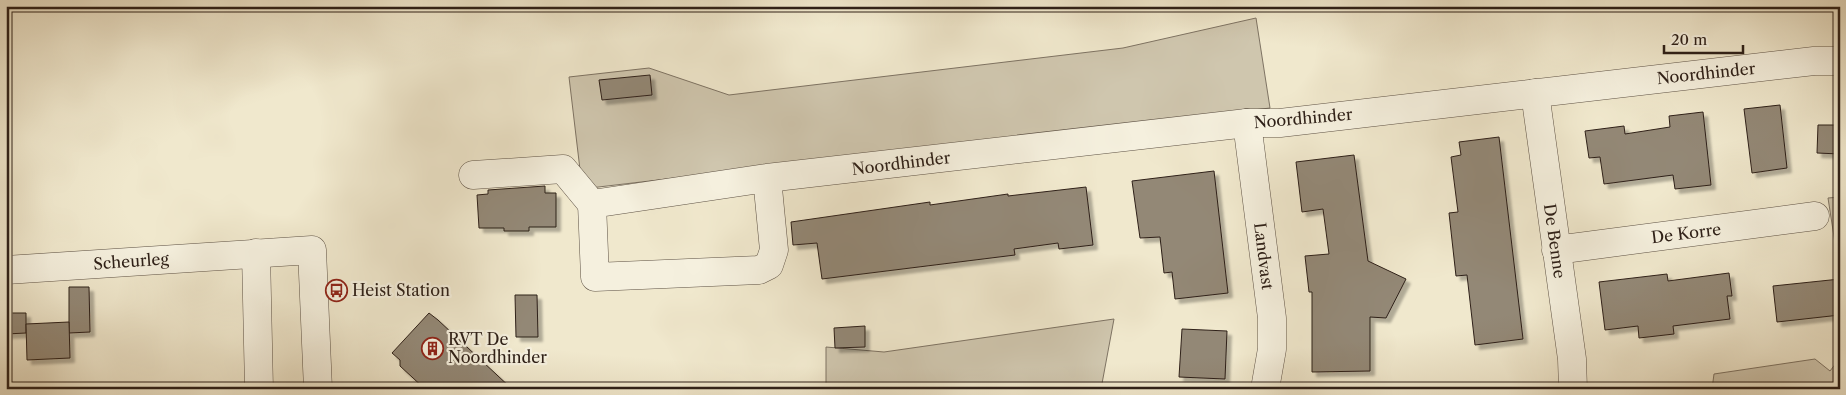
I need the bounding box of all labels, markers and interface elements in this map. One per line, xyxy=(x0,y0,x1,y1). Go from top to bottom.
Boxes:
scale bar xyxy=(1664,22,1742,54)
text: 20 m xyxy=(1671,30,1707,49)
street label: Noordhinder xyxy=(1656,58,1757,88)
street label: Noordhinder xyxy=(1253,104,1353,132)
street label: Noordhinder xyxy=(851,147,952,179)
street label: De Benne xyxy=(1540,202,1570,280)
street label: De Korre xyxy=(1650,219,1722,247)
street label: Landvast xyxy=(1250,221,1278,291)
street label: Scheurleg xyxy=(93,248,170,274)
bus stop icon: Heist Station xyxy=(324,278,348,302)
place label: Heist Station xyxy=(352,280,450,300)
place label: RVT De Noordhinder xyxy=(448,329,547,367)
building icon: RVT De Noordhinder xyxy=(420,336,444,360)

